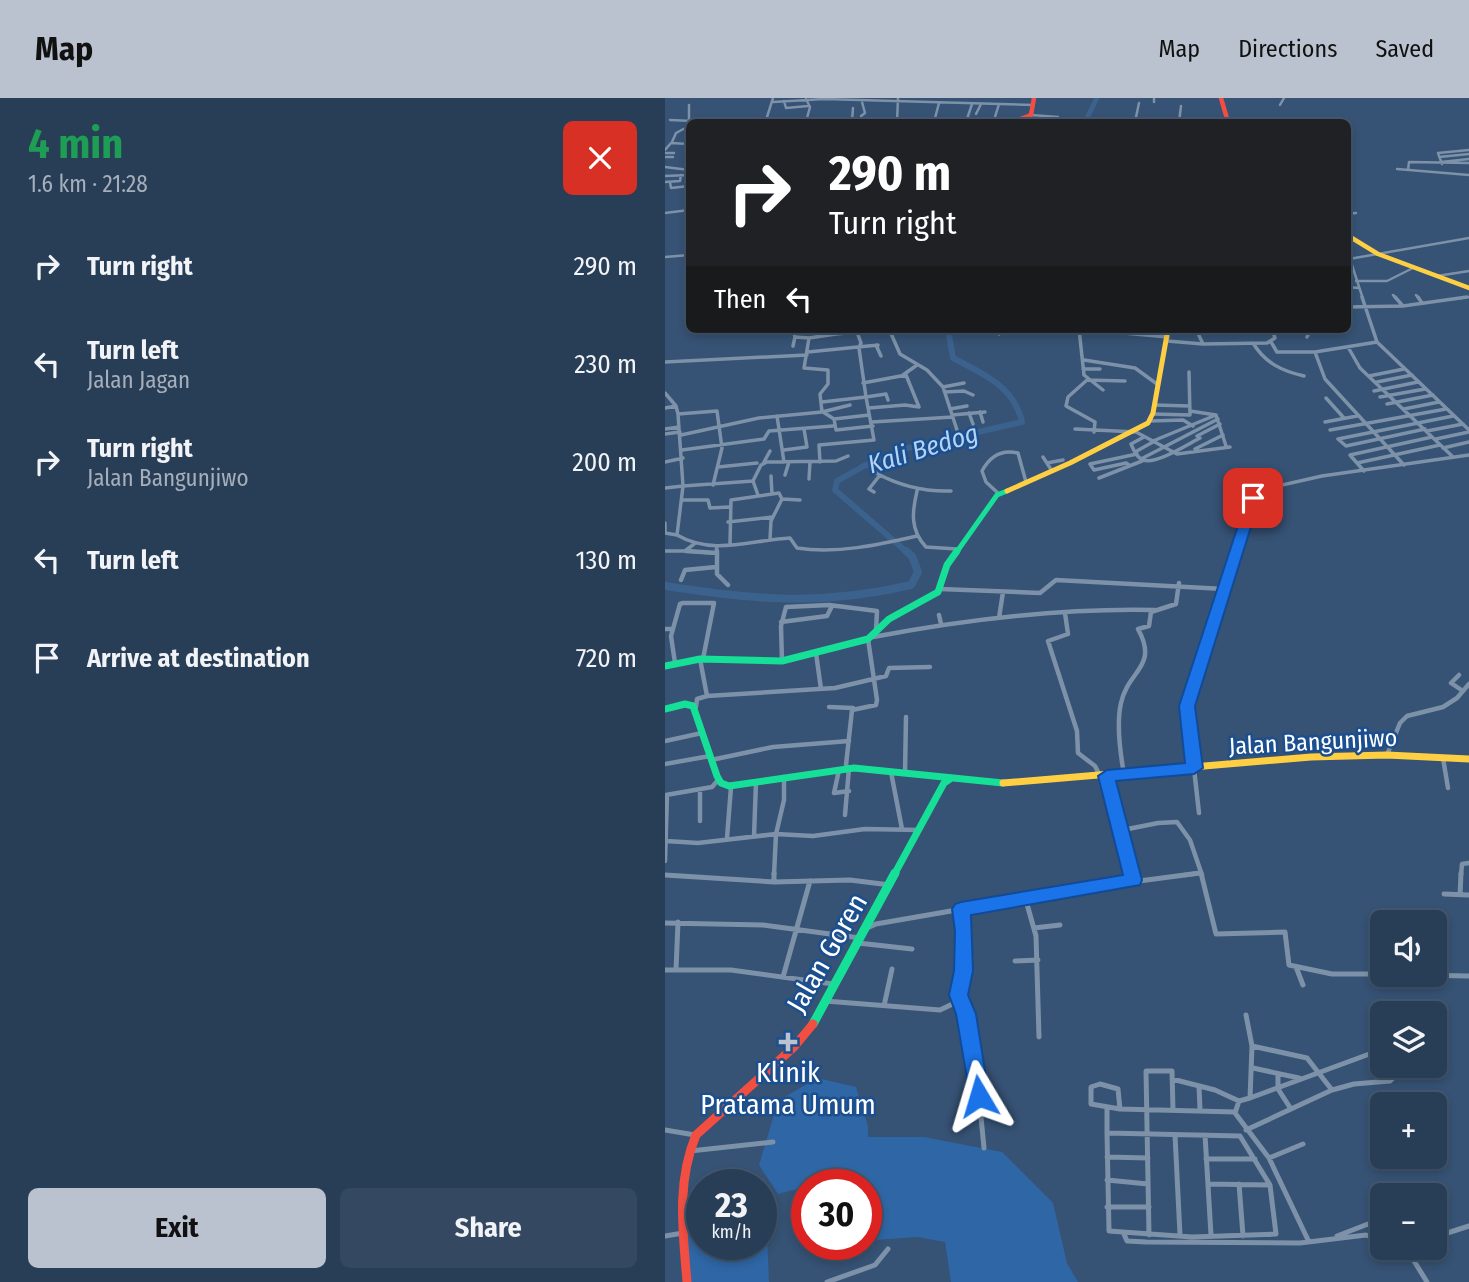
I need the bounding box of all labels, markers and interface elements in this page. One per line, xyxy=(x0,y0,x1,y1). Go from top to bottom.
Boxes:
text: Map xyxy=(35,29,93,69)
text: Map xyxy=(1159,35,1200,63)
text: Directions xyxy=(1238,35,1337,63)
text: Saved xyxy=(1375,35,1434,63)
text: 4 min xyxy=(28,119,123,169)
button: close xyxy=(563,121,637,195)
text: 290 m xyxy=(829,144,951,203)
icon: right xyxy=(714,147,805,238)
text: 1.6 km · 21:28 xyxy=(28,170,148,198)
text: Turn right xyxy=(829,204,956,242)
icon: right xyxy=(28,247,66,285)
text: Turn right xyxy=(87,251,193,282)
text: 290 m xyxy=(573,251,637,282)
icon: left xyxy=(780,280,818,318)
text: Then xyxy=(714,284,766,315)
text: Turn left xyxy=(87,335,179,366)
icon: left xyxy=(28,345,66,383)
text: 230 m xyxy=(574,349,637,380)
text: Jalan Jagan xyxy=(87,366,190,394)
water label: Kali Bedog xyxy=(864,418,982,480)
text: Turn right xyxy=(87,433,193,464)
icon: right xyxy=(28,443,66,481)
text: 200 m xyxy=(572,447,637,478)
text: Jalan Bangunjiwo xyxy=(87,464,249,492)
pin xyxy=(1223,468,1283,528)
icon: arrive xyxy=(1234,479,1272,517)
icon: left xyxy=(28,541,66,579)
text: Turn left xyxy=(87,545,179,576)
text: 130 m xyxy=(575,545,637,576)
icon: arrive xyxy=(28,639,66,677)
text: Arrive at destination xyxy=(87,643,310,674)
text: 720 m xyxy=(576,643,637,674)
street label: Jalan Bangunjiwo xyxy=(1228,724,1398,760)
street label: Jalan Goren xyxy=(780,888,874,1018)
map controls xyxy=(1370,910,1447,1260)
button: sound xyxy=(1370,910,1447,987)
button: layers xyxy=(1370,1001,1447,1078)
marker: Klinik Pratama Umum xyxy=(778,1032,798,1052)
place label: Klinik Pratama Umum xyxy=(700,1056,876,1121)
position arrow xyxy=(942,1059,1016,1133)
button: + xyxy=(1370,1092,1447,1169)
speed limit sign: 30 xyxy=(791,1169,882,1260)
button: − xyxy=(1370,1183,1447,1260)
text: 23 xyxy=(715,1184,748,1226)
button: Exit xyxy=(28,1188,326,1268)
button: Share xyxy=(340,1188,637,1268)
text: km/h xyxy=(711,1221,752,1243)

